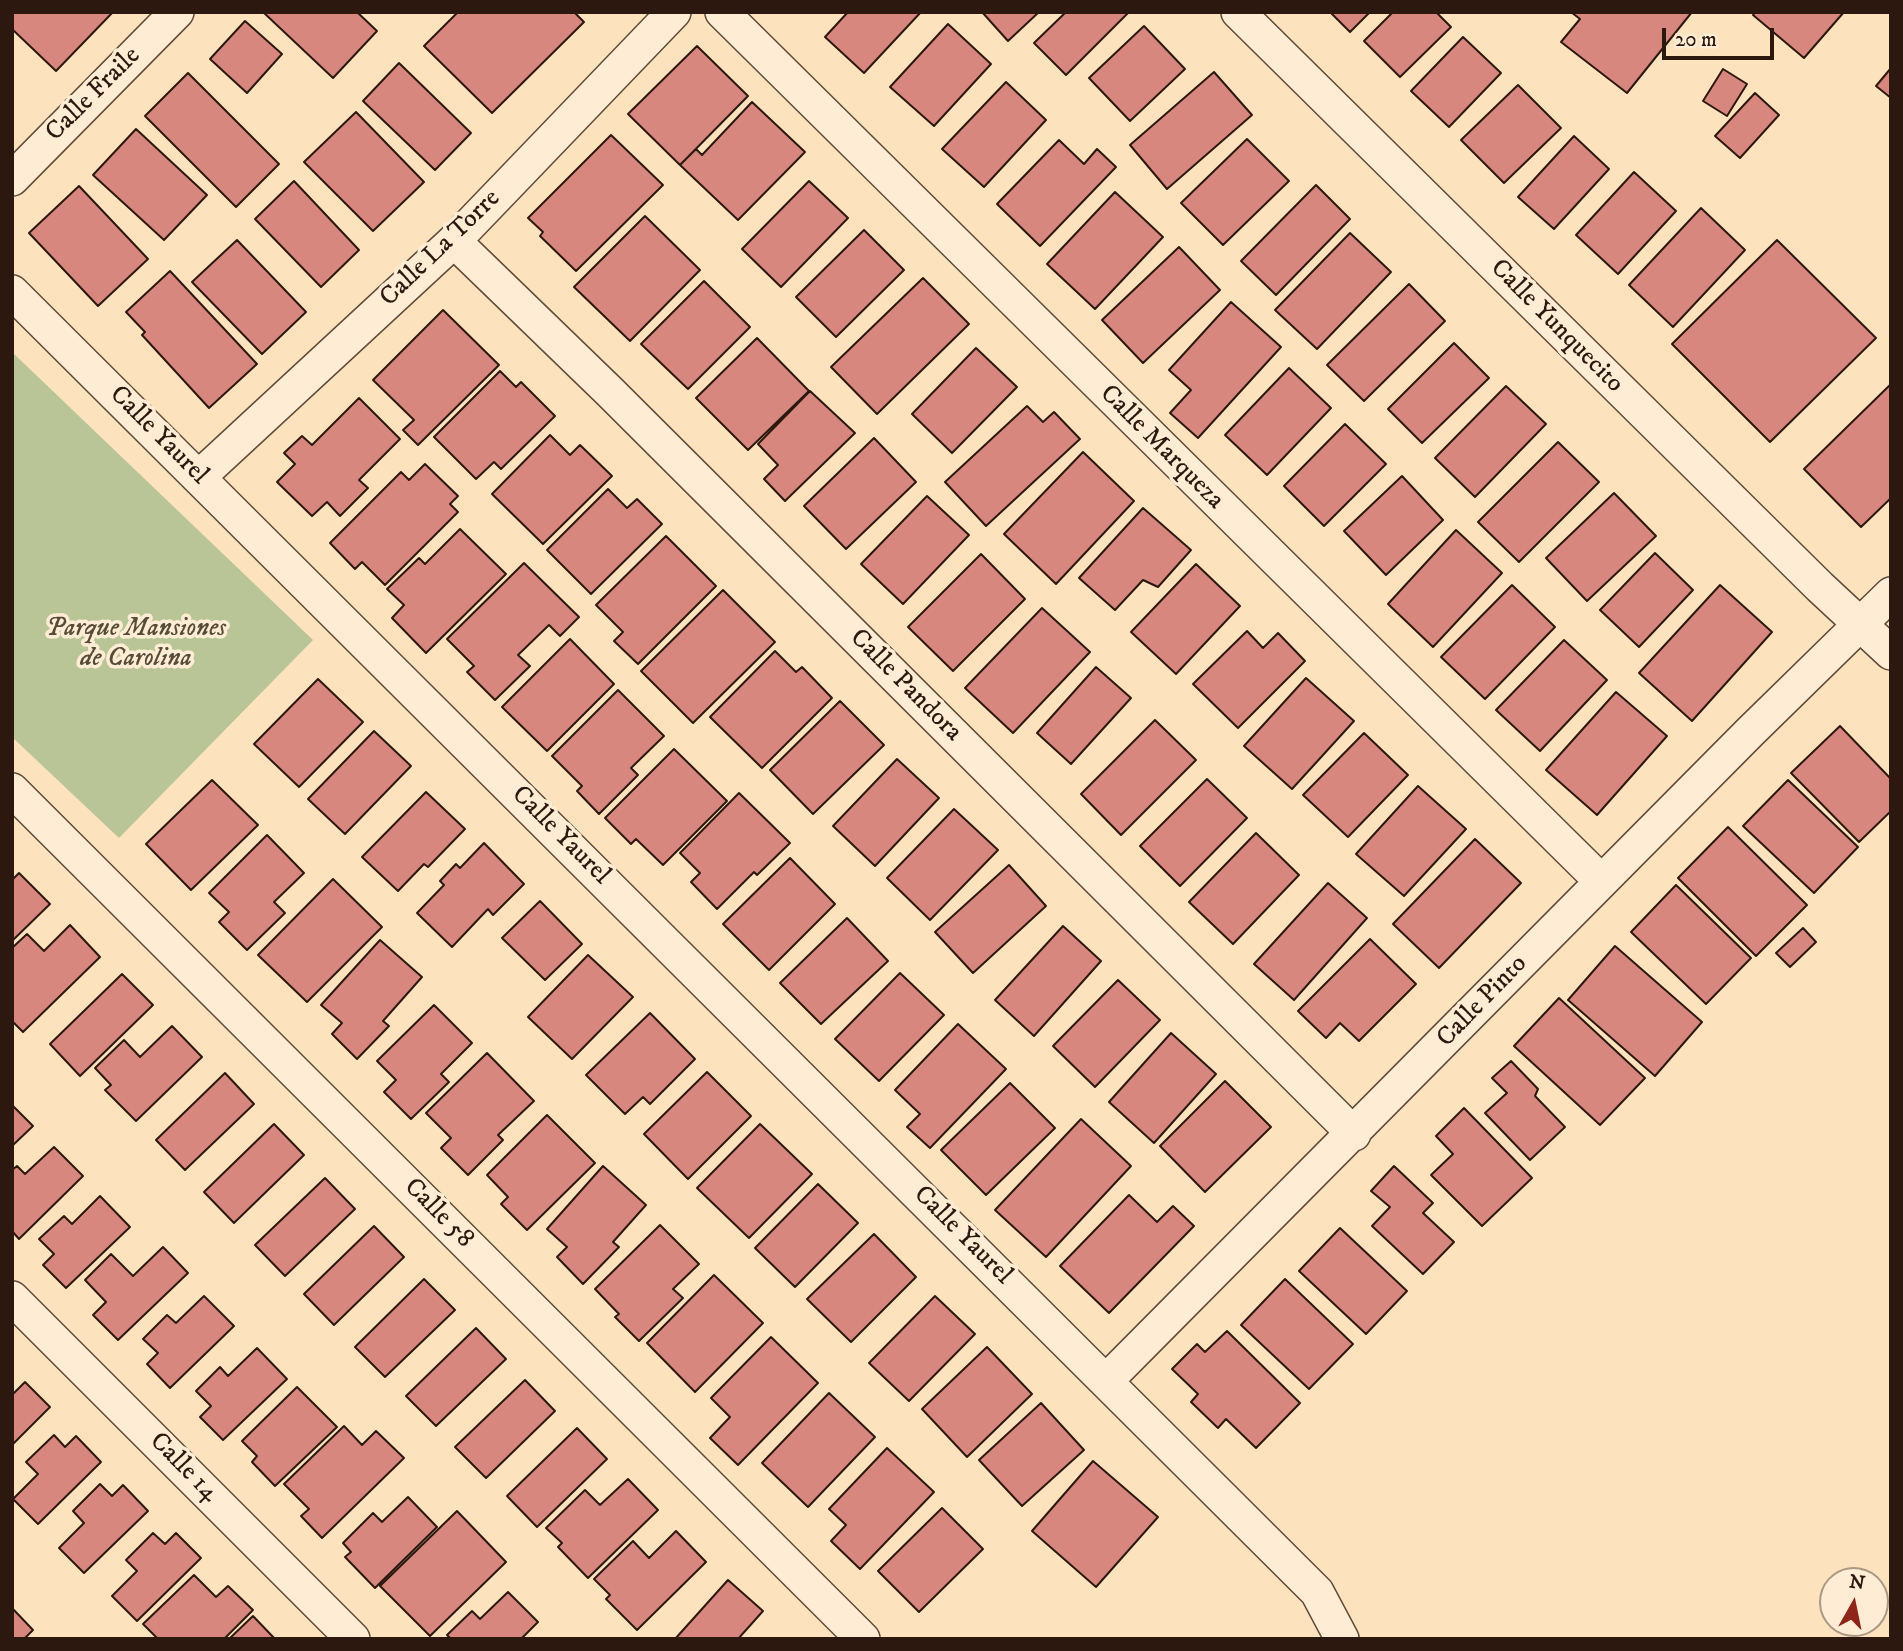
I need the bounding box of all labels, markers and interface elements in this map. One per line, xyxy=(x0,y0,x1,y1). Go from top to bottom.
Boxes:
scale bar xyxy=(1665,14,1777,58)
text: 20 m xyxy=(1675,27,1717,53)
street label: Calle Fraile xyxy=(40,41,148,149)
street label: Calle La Torre xyxy=(374,184,508,314)
street label: Calle Yunquecito xyxy=(1483,254,1629,400)
street label: Calle Marqueza xyxy=(1092,379,1230,517)
street label: Calle Yaurel xyxy=(102,380,214,492)
park label: Parque Mansiones de Carolina xyxy=(46,614,226,676)
street label: Calle Pandora xyxy=(842,623,968,749)
street label: Calle Yaurel xyxy=(504,780,616,892)
street label: Calle Pinto xyxy=(1431,949,1535,1055)
street label: Calle 58 xyxy=(397,1173,479,1255)
street label: Calle Yaurel xyxy=(906,1180,1018,1292)
street label: Calle 14 xyxy=(142,1427,224,1509)
north arrow xyxy=(1819,1567,1889,1637)
text: N xyxy=(1848,1570,1867,1595)

